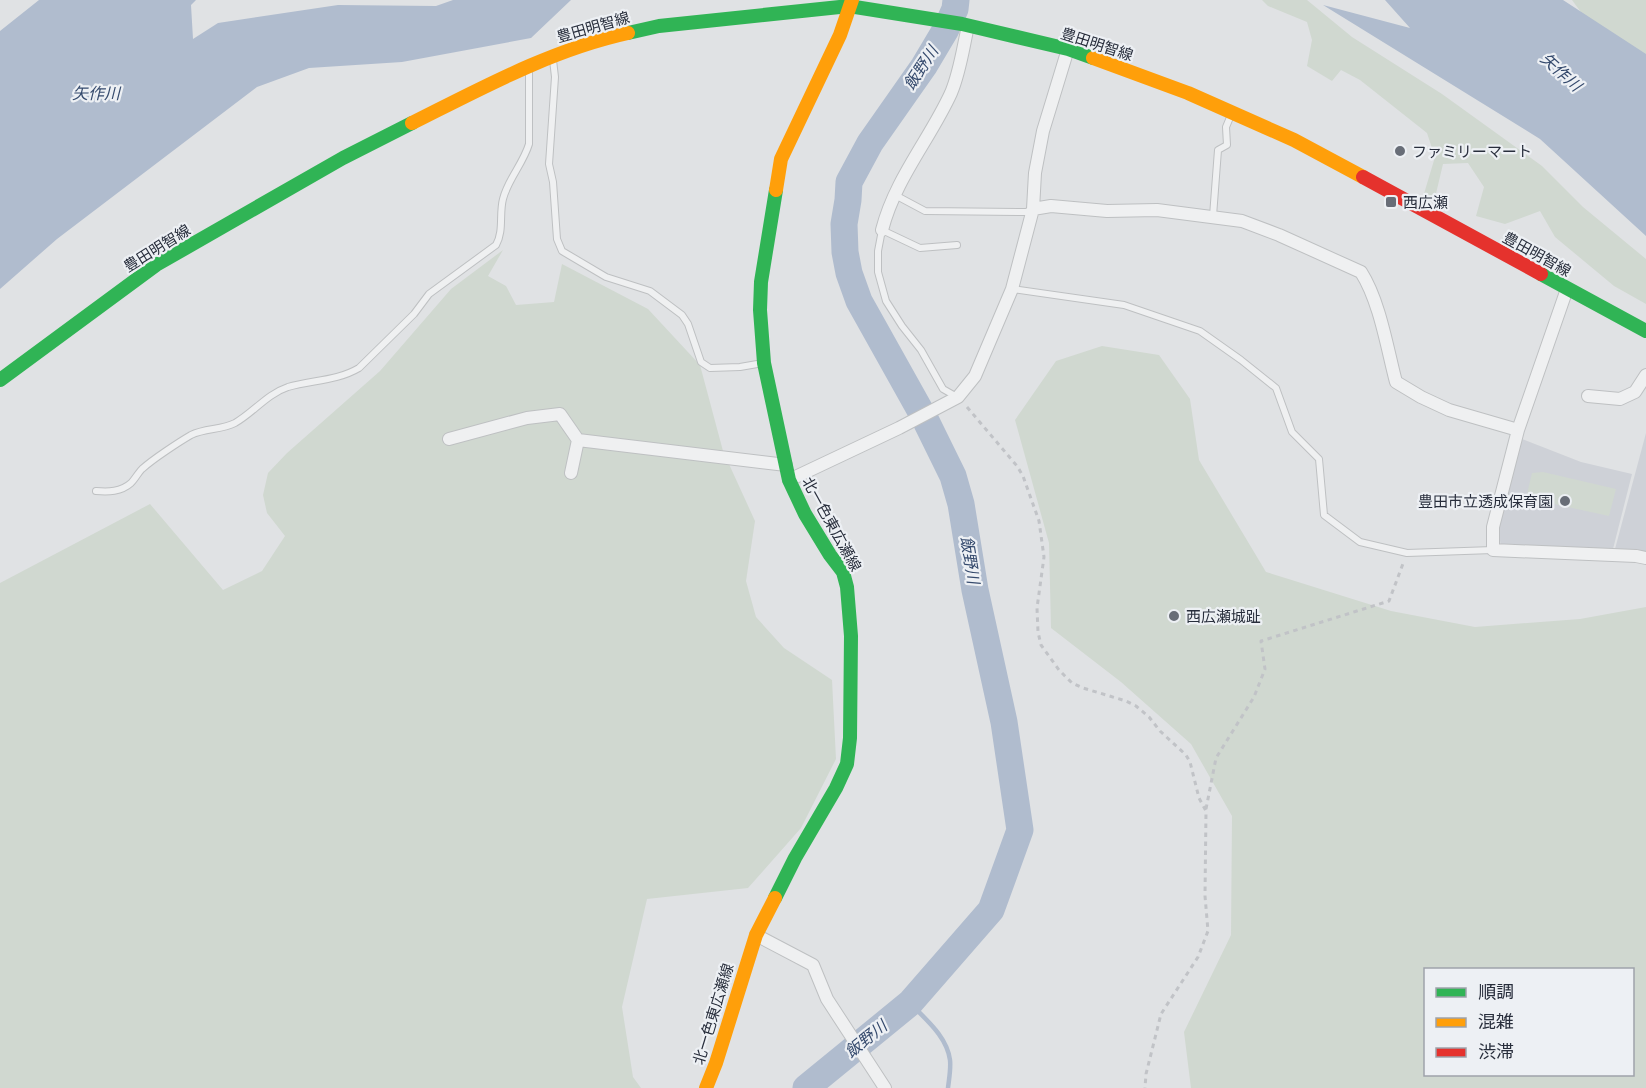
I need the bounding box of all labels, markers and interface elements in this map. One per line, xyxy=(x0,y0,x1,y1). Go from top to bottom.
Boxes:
street label: 豊田明智線 xyxy=(555,8,631,46)
street label: 豊田明智線 xyxy=(1059,24,1135,64)
water label: 飯野川 xyxy=(900,41,943,93)
water label: 矢作川 xyxy=(1537,49,1587,96)
water label: 矢作川 xyxy=(72,84,122,103)
place label: ファミリーマート xyxy=(1412,143,1532,160)
marker: ファミリーマート xyxy=(1393,144,1407,158)
place label: 西広瀬 xyxy=(1403,194,1448,211)
marker: 西広瀬 xyxy=(1384,195,1398,209)
street label: 豊田明智線 xyxy=(121,221,193,275)
street label: 豊田明智線 xyxy=(1500,228,1574,280)
street label: 北一色東広瀬線 xyxy=(799,474,865,574)
place label: 豊田市立透成保育園 xyxy=(1418,493,1553,510)
marker: 豊田市立透成保育園 xyxy=(1558,494,1572,508)
water label: 飯野川 xyxy=(957,535,983,587)
place label: 西広瀬城趾 xyxy=(1186,608,1261,625)
marker: 西広瀬城趾 xyxy=(1167,609,1181,623)
street label: 北一色東広瀬線 xyxy=(690,961,736,1067)
legend xyxy=(1424,968,1634,1076)
text: 順調 xyxy=(1478,981,1514,1002)
text: 混雑 xyxy=(1478,1011,1514,1032)
water label: 飯野川 xyxy=(841,1015,892,1061)
text: 渋滞 xyxy=(1478,1041,1514,1062)

